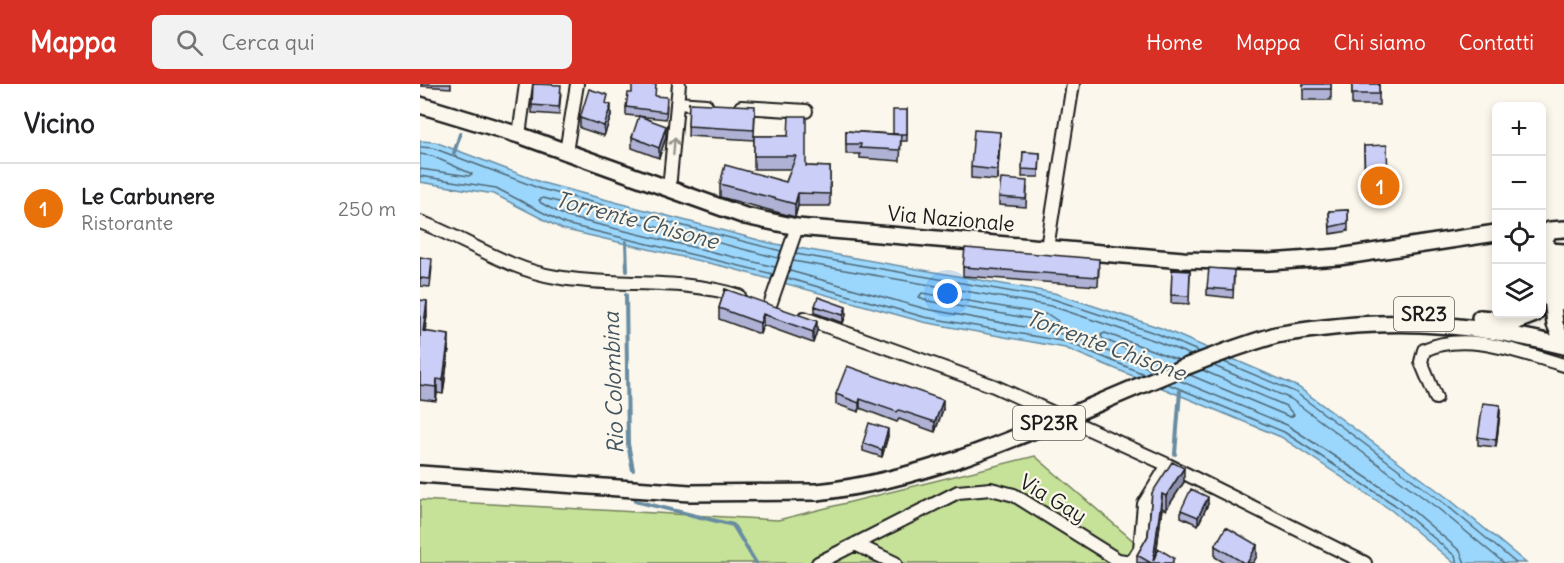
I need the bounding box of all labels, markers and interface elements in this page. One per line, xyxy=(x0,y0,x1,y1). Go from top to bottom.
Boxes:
search box xyxy=(152,15,572,69)
text: Mappa xyxy=(30,24,116,60)
icon: search xyxy=(173,26,206,59)
text: Cerca qui xyxy=(221,28,315,56)
text: Home xyxy=(1146,29,1203,56)
text: Mappa xyxy=(1236,29,1301,56)
text: Chi siamo xyxy=(1334,29,1426,56)
text: Contatti xyxy=(1459,29,1534,56)
map controls xyxy=(1492,102,1546,318)
button: + xyxy=(1492,102,1546,156)
text: Vicino xyxy=(24,107,95,140)
one-way arrow xyxy=(669,137,680,157)
button: − xyxy=(1492,156,1546,210)
pin: 1 xyxy=(1360,164,1400,208)
text: Le Carbunere xyxy=(81,182,215,210)
water label: Torrente Chisone xyxy=(552,185,724,256)
text: 1 xyxy=(40,196,47,221)
text: 250 m xyxy=(338,196,396,221)
street label: Via Nazionale xyxy=(886,199,1016,238)
text: Ristorante xyxy=(81,210,173,235)
button: locate xyxy=(1492,210,1546,264)
button: layers xyxy=(1492,264,1546,318)
your location xyxy=(933,279,962,308)
road number: SR23 xyxy=(1394,297,1454,331)
water label: Torrente Chisone xyxy=(1023,303,1191,388)
water label: Rio Colombina xyxy=(596,310,629,454)
road number: SP23R xyxy=(1013,406,1085,440)
street label: Via Gay xyxy=(1015,468,1092,529)

